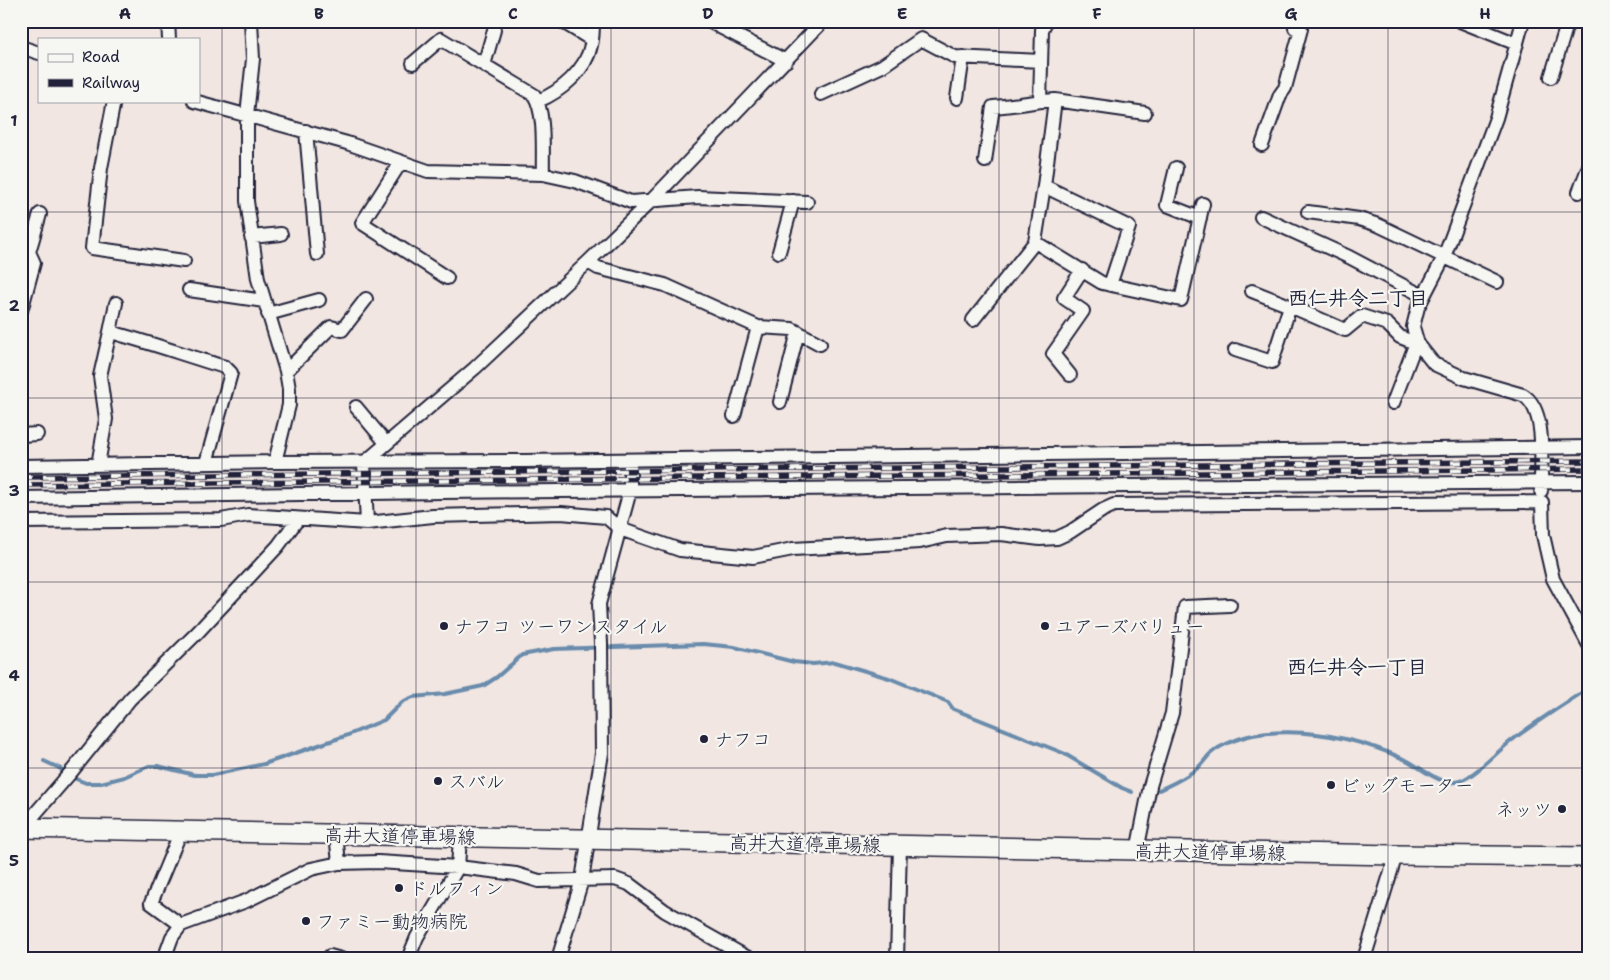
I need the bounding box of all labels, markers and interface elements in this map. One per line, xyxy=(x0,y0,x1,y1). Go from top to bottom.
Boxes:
text: A xyxy=(119,3,131,24)
text: B xyxy=(314,3,324,24)
text: C xyxy=(508,3,518,24)
text: D xyxy=(702,3,714,24)
text: E xyxy=(897,3,907,24)
text: F xyxy=(1092,3,1102,24)
text: G xyxy=(1285,3,1298,24)
text: H xyxy=(1479,3,1491,24)
legend xyxy=(38,38,200,102)
text: Road xyxy=(82,47,120,67)
text: Railway xyxy=(82,73,140,93)
text: 1 xyxy=(10,110,18,131)
district label: 西仁井令二丁目 xyxy=(1288,285,1428,311)
text: 2 xyxy=(8,295,20,316)
text: 3 xyxy=(8,480,20,501)
place label: ナフコ ツーワンスタイル xyxy=(454,614,668,639)
place label: ユアーズバリュー xyxy=(1055,614,1205,639)
marker: ナフコ ツーワンスタイル xyxy=(438,620,450,632)
marker: ユアーズバリュー xyxy=(1039,620,1051,632)
district label: 西仁井令一丁目 xyxy=(1287,654,1427,680)
text: 4 xyxy=(8,665,20,686)
place label: ナフコ xyxy=(714,727,771,752)
marker: ナフコ xyxy=(698,733,710,745)
place label: スバル xyxy=(448,769,505,794)
place label: ビッグモーター xyxy=(1341,773,1474,798)
marker: スバル xyxy=(432,775,444,787)
marker: ビッグモーター xyxy=(1325,779,1337,791)
place label: ネッツ xyxy=(1496,797,1552,822)
marker: ネッツ xyxy=(1556,803,1568,815)
street label: 高井大道停車場線 xyxy=(324,822,476,850)
street label: 高井大道停車場線 xyxy=(729,830,881,858)
street label: 高井大道停車場線 xyxy=(1134,838,1286,866)
text: 5 xyxy=(9,850,19,871)
place label: ドルフィン xyxy=(409,876,504,901)
marker: ドルフィン xyxy=(393,882,405,894)
place label: ファミー動物病院 xyxy=(316,909,468,934)
marker: ファミー動物病院 xyxy=(300,915,312,927)

